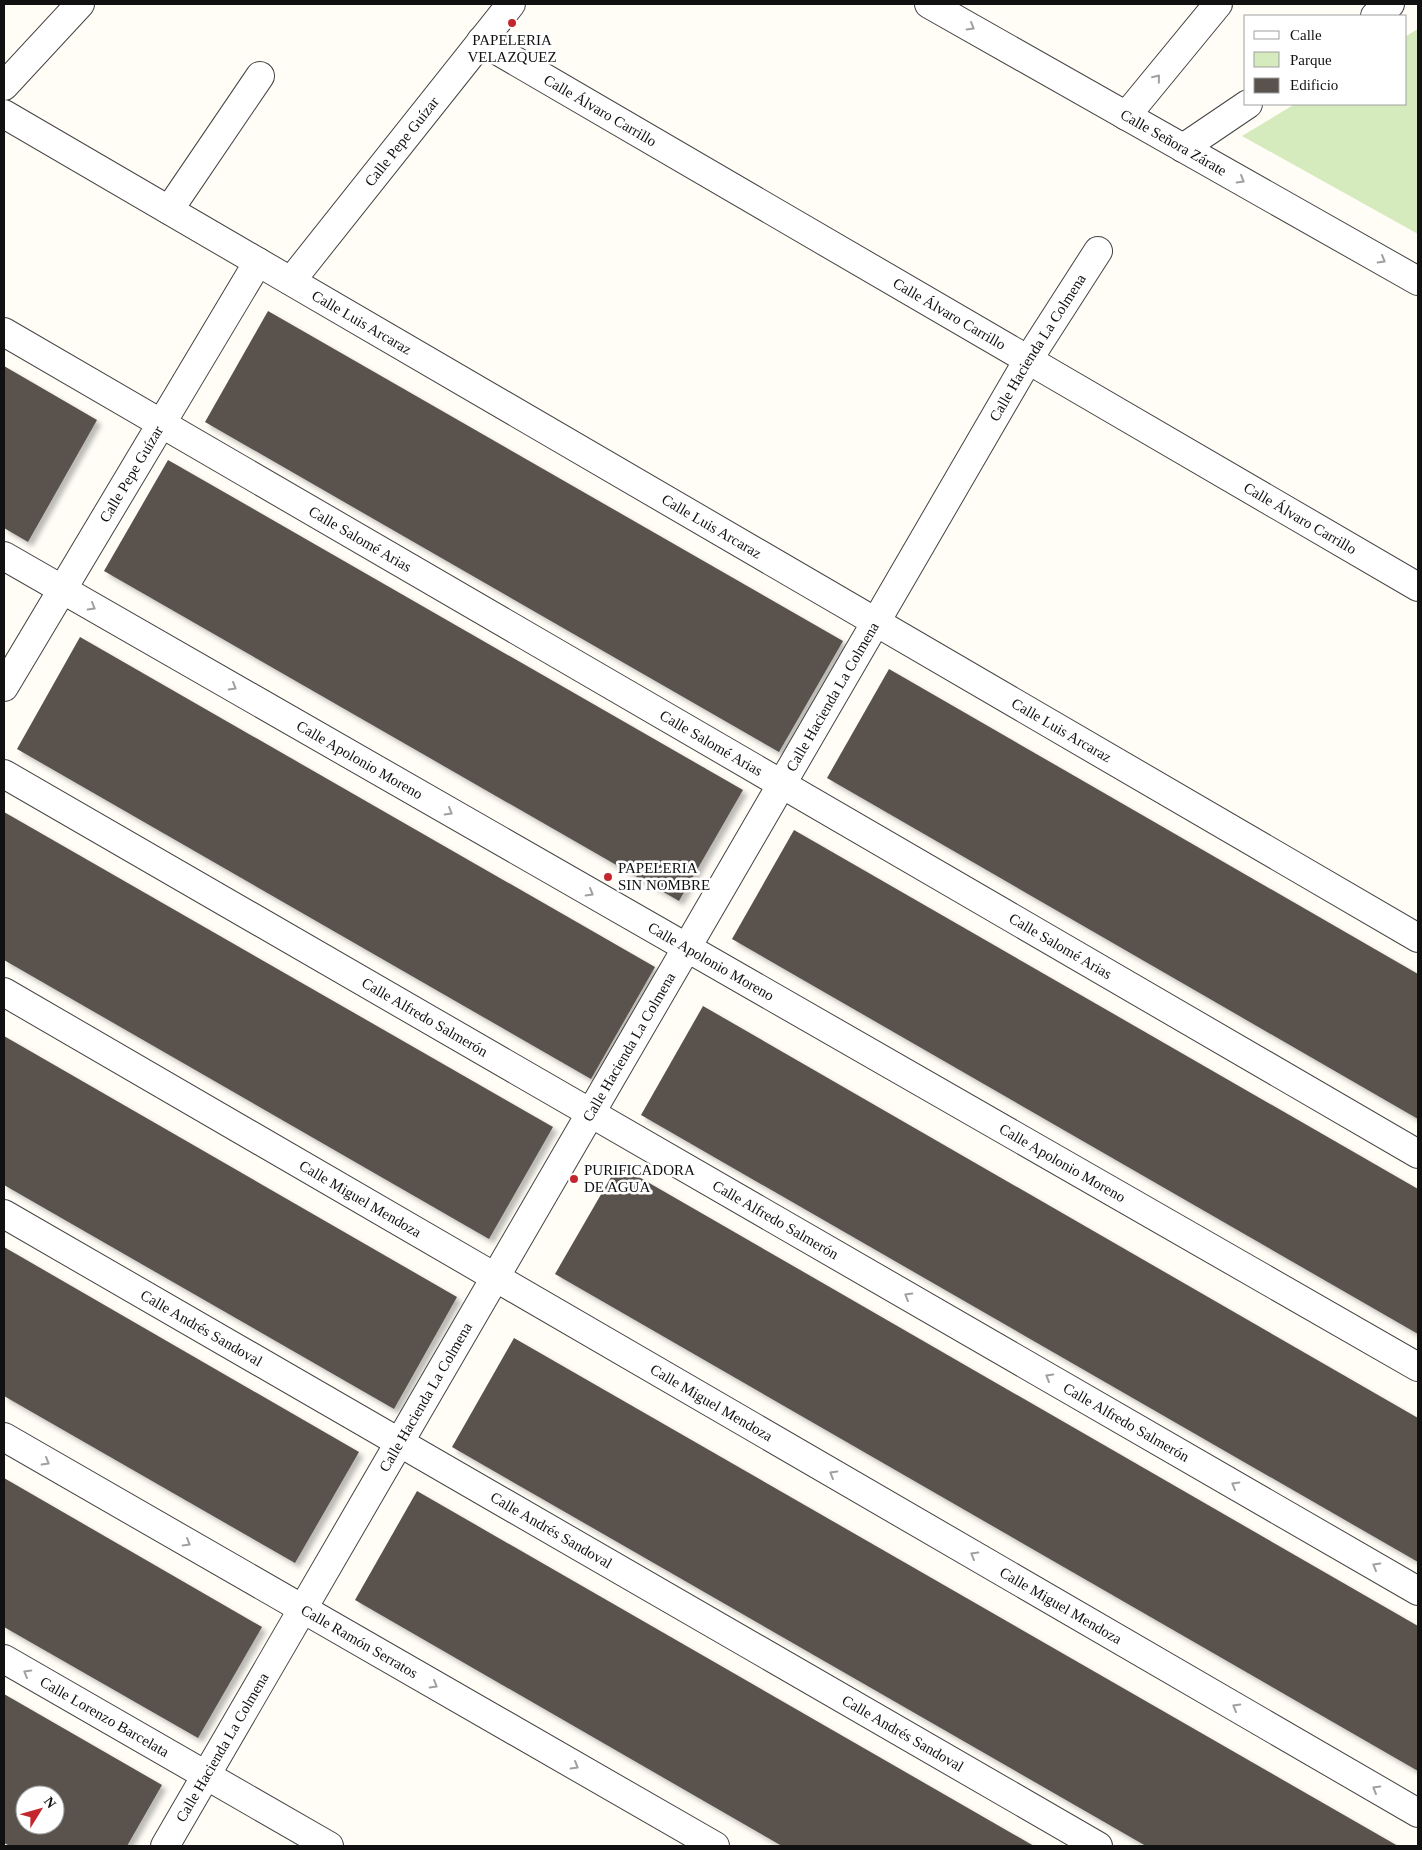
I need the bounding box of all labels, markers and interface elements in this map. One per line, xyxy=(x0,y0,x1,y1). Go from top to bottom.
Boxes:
legend xyxy=(1244,15,1407,105)
marker: PAPELERIA VELAZQUEZ xyxy=(506,17,518,29)
one-way arrow xyxy=(966,21,975,31)
text: Calle xyxy=(1290,27,1322,43)
place label: PAPELERIA VELAZQUEZ xyxy=(467,32,557,65)
text: Parque xyxy=(1290,52,1332,68)
street label: Calle Álvaro Carrillo xyxy=(541,71,659,150)
one-way arrow xyxy=(1152,75,1160,84)
text: Edificio xyxy=(1290,77,1338,93)
street label: Calle Pepe Guízar xyxy=(361,94,442,189)
street label: Calle Señora Zárate xyxy=(1118,106,1230,179)
one-way arrow xyxy=(1236,174,1245,184)
one-way arrow xyxy=(1377,254,1386,264)
street label: Calle Hacienda La Colmena xyxy=(986,271,1089,424)
street label: Calle Álvaro Carrillo xyxy=(890,275,1008,353)
street label: Calle Luis Arcaraz xyxy=(309,287,415,358)
street label: Calle Pepe Guízar xyxy=(96,423,166,525)
street label: Calle Álvaro Carrillo xyxy=(1241,479,1359,557)
street label: Calle Luis Arcaraz xyxy=(659,491,765,562)
street label: Calle Salomé Arias xyxy=(306,503,414,575)
one-way arrow xyxy=(86,600,95,610)
street label: Calle Hacienda La Colmena xyxy=(783,619,882,774)
one-way arrow xyxy=(227,681,236,691)
street label: Calle Luis Arcaraz xyxy=(1009,695,1114,766)
street label: Calle Salomé Arias xyxy=(657,707,765,779)
street label: Calle Apolonio Moreno xyxy=(294,718,425,802)
one-way arrow xyxy=(444,805,453,815)
place label: PAPELERIA SIN NOMBRE xyxy=(618,860,710,893)
marker: PAPELERIA SIN NOMBRE xyxy=(602,871,614,883)
one-way arrow xyxy=(585,886,594,896)
street label: Calle Salomé Arias xyxy=(1006,910,1115,982)
street label: Calle Apolonio Moreno xyxy=(645,919,777,1004)
street label: Calle Hacienda La Colmena xyxy=(580,969,679,1124)
street label: Calle Alfredo Salmerón xyxy=(359,975,491,1060)
street label: Calle Apolonio Moreno xyxy=(996,1121,1128,1205)
street label: Calle Miguel Mendoza xyxy=(296,1157,424,1241)
place label: PURIFICADORA DE AGUA xyxy=(584,1162,695,1195)
marker: PURIFICADORA DE AGUA xyxy=(568,1173,580,1185)
street label: Calle Alfredo Salmerón xyxy=(710,1177,842,1263)
street label: Calle Andrés Sandoval xyxy=(138,1287,265,1369)
one-way arrow xyxy=(905,1293,914,1303)
street label: Calle Hacienda La Colmena xyxy=(376,1320,475,1475)
street label: Calle Miguel Mendoza xyxy=(648,1361,776,1445)
one-way arrow xyxy=(1046,1374,1055,1384)
street label: Calle Alfredo Salmerón xyxy=(1060,1380,1192,1465)
one-way arrow xyxy=(41,1455,50,1465)
one-way arrow xyxy=(830,1470,839,1480)
one-way arrow xyxy=(1232,1481,1241,1491)
street label: Calle Andrés Sandoval xyxy=(488,1489,615,1571)
one-way arrow xyxy=(181,1536,190,1546)
one-way arrow xyxy=(970,1552,979,1562)
one-way arrow xyxy=(1372,1563,1381,1573)
street label: Calle Miguel Mendoza xyxy=(997,1564,1125,1647)
street label: Calle Ramón Serratos xyxy=(298,1602,421,1681)
one-way arrow xyxy=(23,1669,32,1679)
street label: Calle Hacienda La Colmena xyxy=(173,1670,272,1825)
street label: Calle Lorenzo Barcelata xyxy=(37,1674,172,1760)
one-way arrow xyxy=(429,1678,438,1688)
street label: Calle Andrés Sandoval xyxy=(839,1692,966,1775)
one-way arrow xyxy=(1232,1703,1241,1713)
one-way arrow xyxy=(569,1759,578,1769)
north arrow xyxy=(15,1785,65,1835)
one-way arrow xyxy=(1373,1785,1382,1795)
text: N xyxy=(41,1794,59,1811)

